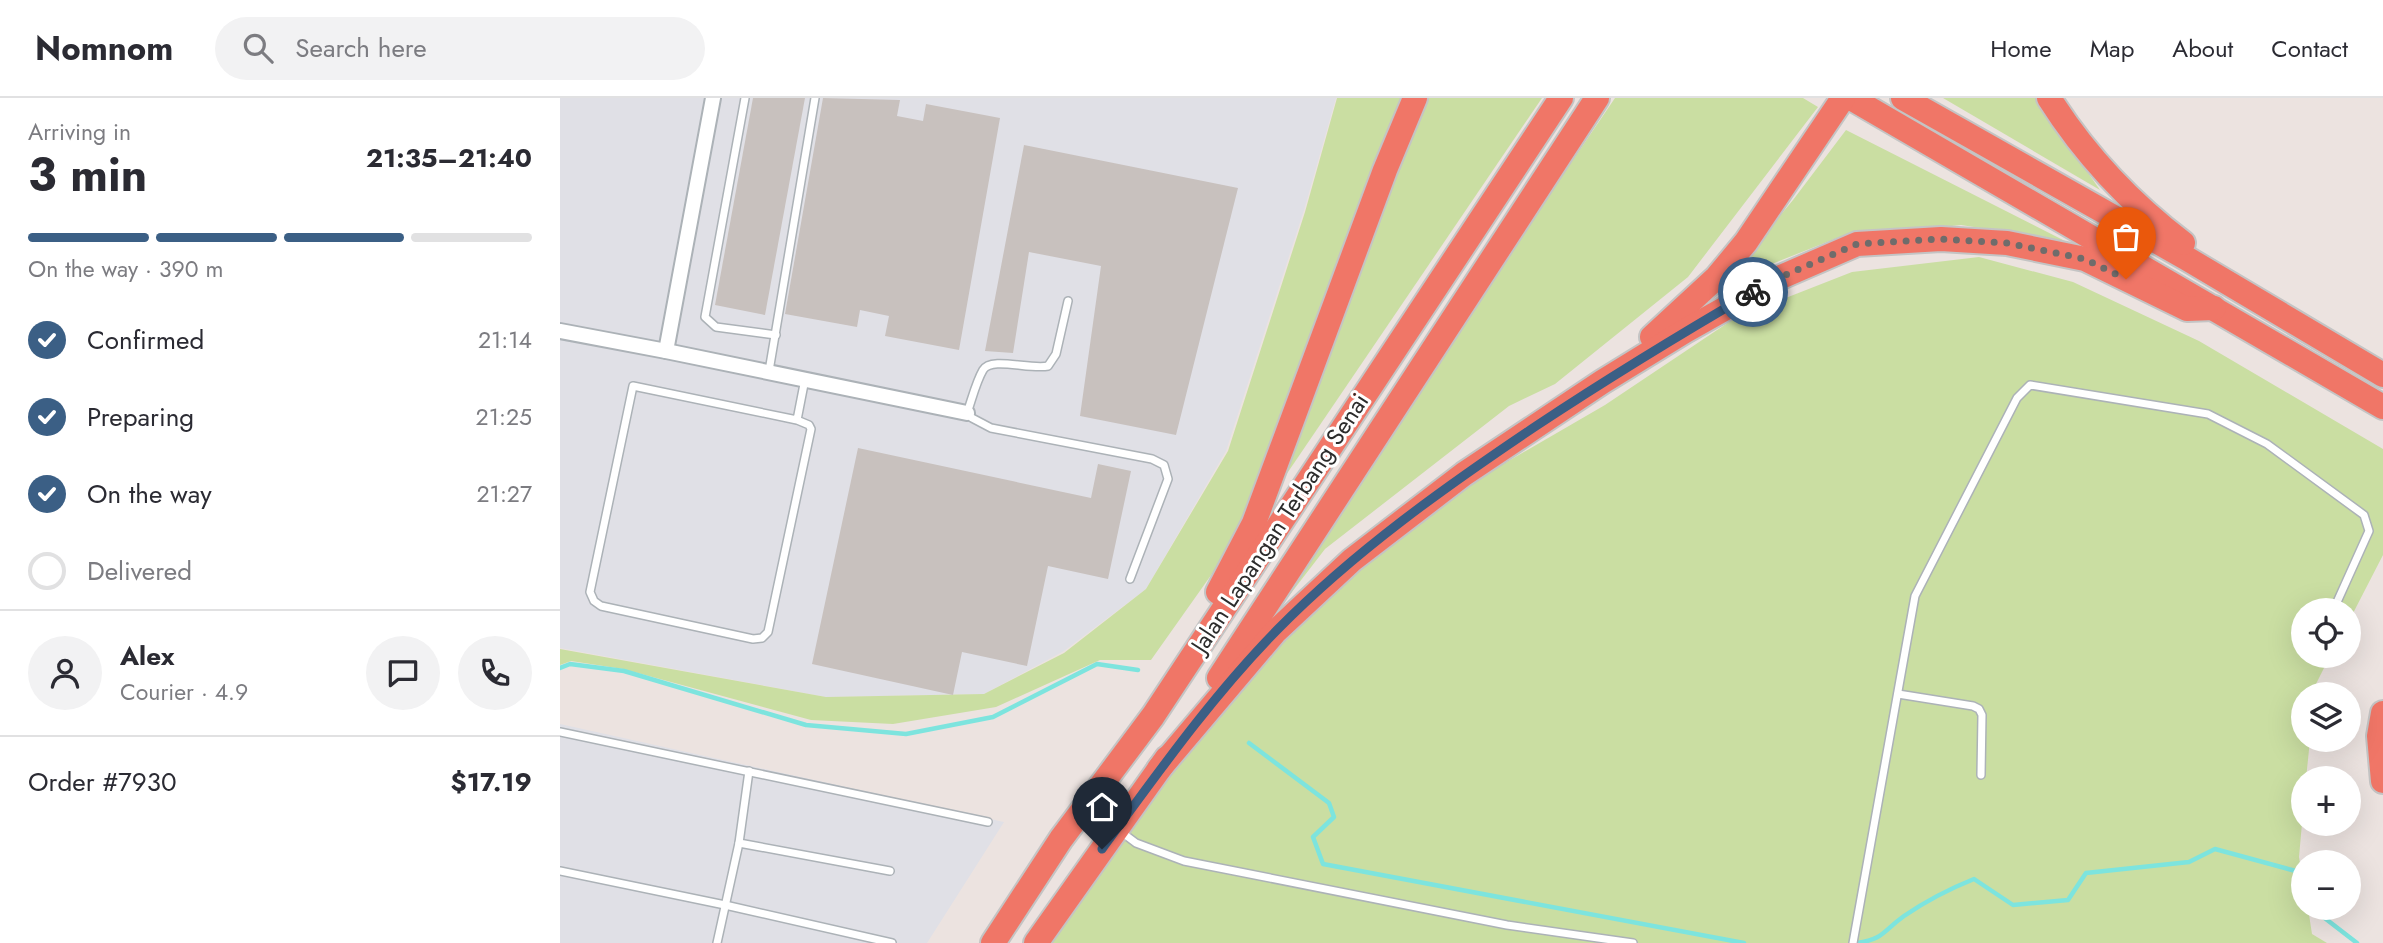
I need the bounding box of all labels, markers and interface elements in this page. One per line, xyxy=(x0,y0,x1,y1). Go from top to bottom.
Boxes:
search box xyxy=(215,17,705,80)
text: Nomnom xyxy=(35,25,173,72)
icon: search xyxy=(239,29,277,67)
text: Search here xyxy=(295,29,427,67)
text: Home xyxy=(1990,31,2052,66)
text: Map xyxy=(2090,31,2134,66)
text: About xyxy=(2172,31,2233,66)
text: Contact xyxy=(2271,31,2348,66)
text: Arriving in xyxy=(28,115,131,149)
text: 21:35–21:40 xyxy=(366,139,532,177)
text: 3 min xyxy=(28,142,147,208)
pin xyxy=(2096,207,2156,279)
icon: bag xyxy=(2107,218,2145,256)
text: On the way · 390 m xyxy=(28,252,223,286)
courier xyxy=(1718,257,1788,327)
icon: bike xyxy=(1734,273,1772,311)
icon: check xyxy=(28,321,66,359)
text: Confirmed xyxy=(87,321,204,359)
text: 21:14 xyxy=(478,323,532,357)
street label: Jalan Lapangan Terbang Senai xyxy=(1181,386,1377,662)
icon: check xyxy=(28,398,66,436)
text: Preparing xyxy=(87,398,194,436)
text: 21:25 xyxy=(476,400,532,434)
icon: check xyxy=(28,475,66,513)
text: On the way xyxy=(87,475,212,513)
text: 21:27 xyxy=(477,477,532,511)
text: Delivered xyxy=(87,552,192,590)
map controls xyxy=(2291,598,2361,920)
button: locate xyxy=(2291,598,2361,668)
button: person xyxy=(28,636,102,710)
button: chat xyxy=(366,636,440,710)
button: phone xyxy=(458,636,532,710)
text: Alex xyxy=(120,637,174,675)
text: Courier · 4.9 xyxy=(120,675,248,709)
button: layers xyxy=(2291,682,2361,752)
text: Order #7930 xyxy=(28,763,177,801)
text: $17.19 xyxy=(451,763,532,801)
button: + xyxy=(2291,766,2361,836)
pin xyxy=(1072,777,1132,849)
icon: home xyxy=(1083,788,1121,826)
button: − xyxy=(2291,850,2361,920)

